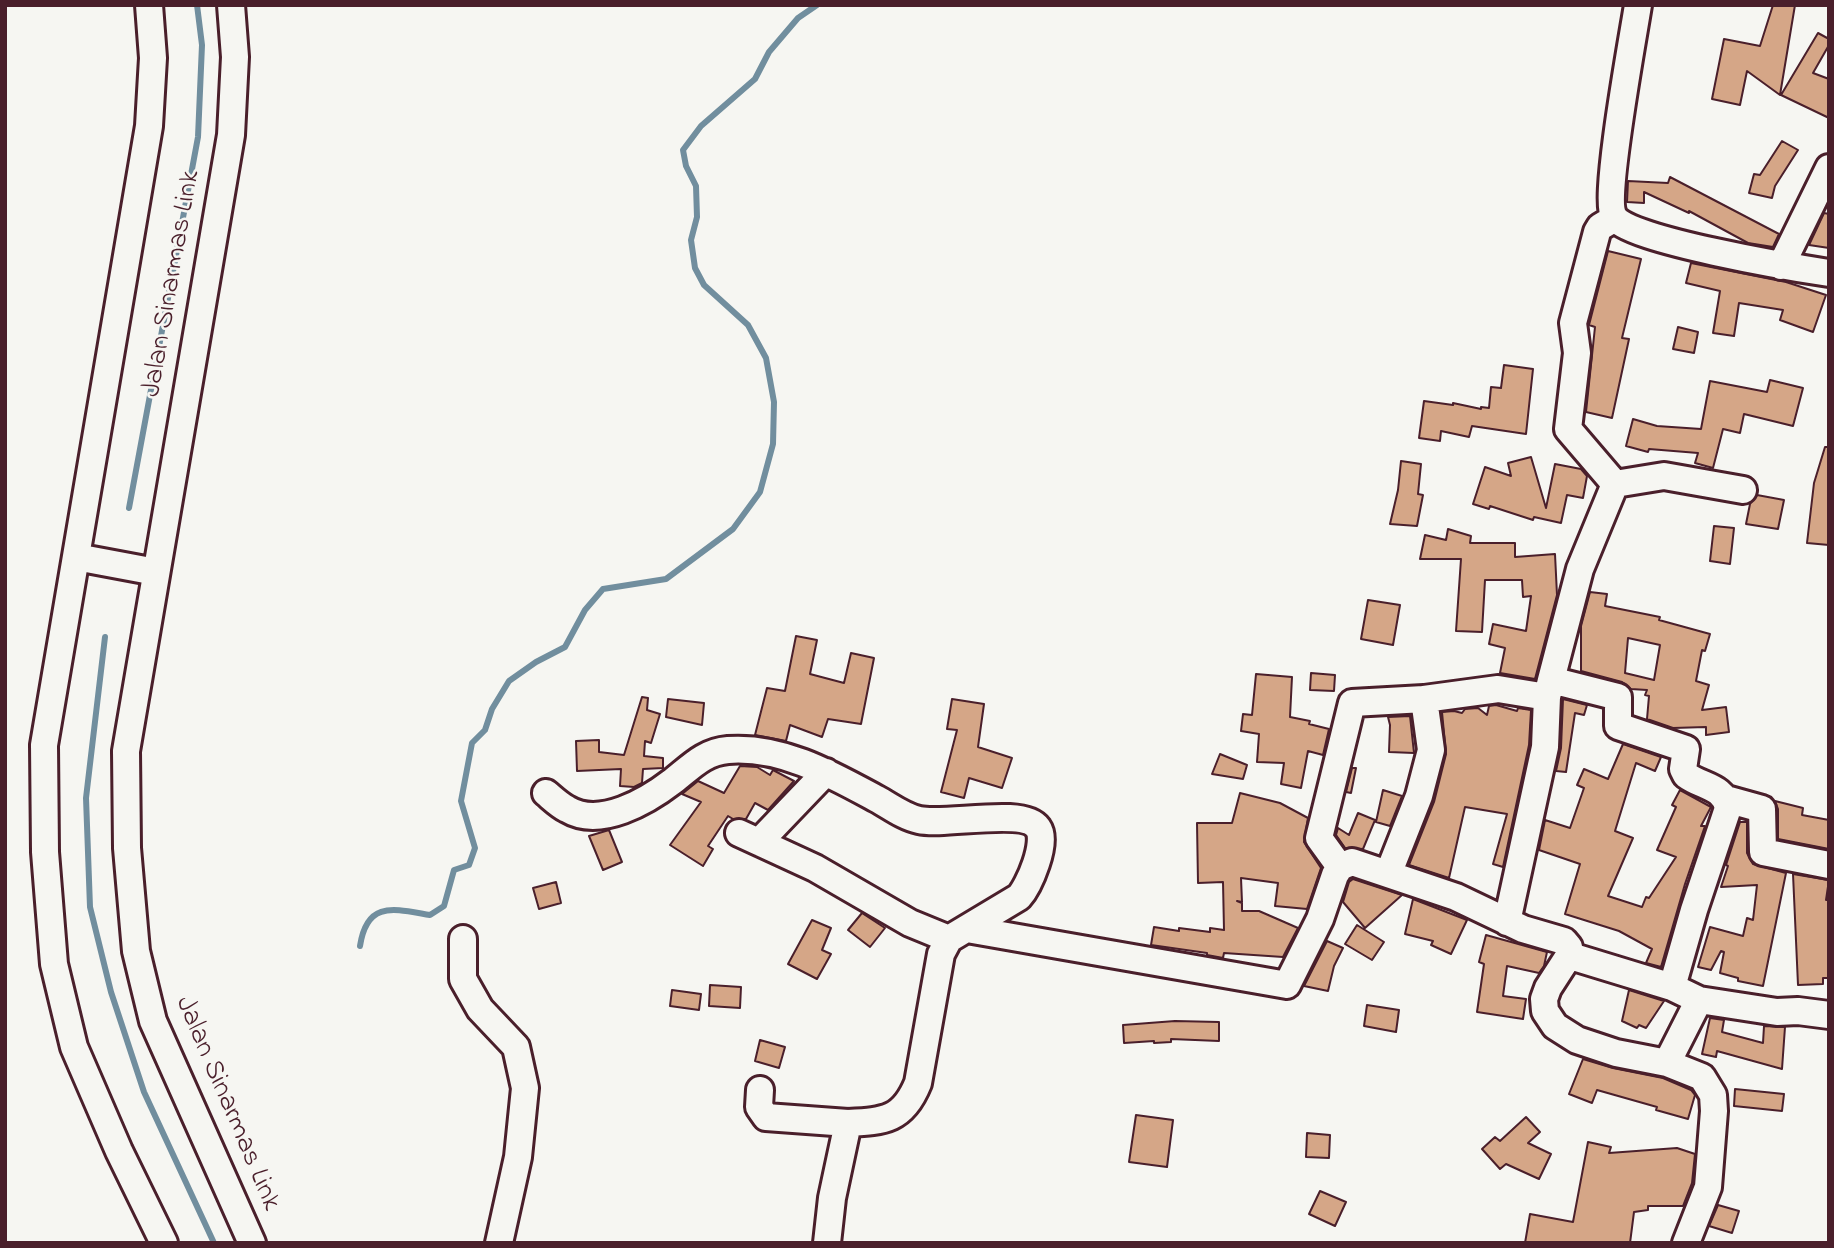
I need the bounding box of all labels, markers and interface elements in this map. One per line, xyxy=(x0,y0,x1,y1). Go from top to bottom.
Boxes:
street label: Jalan Sinarmas Link xyxy=(137,168,209,400)
street label: Jalan Sinarmas Link xyxy=(166,992,286,1216)

